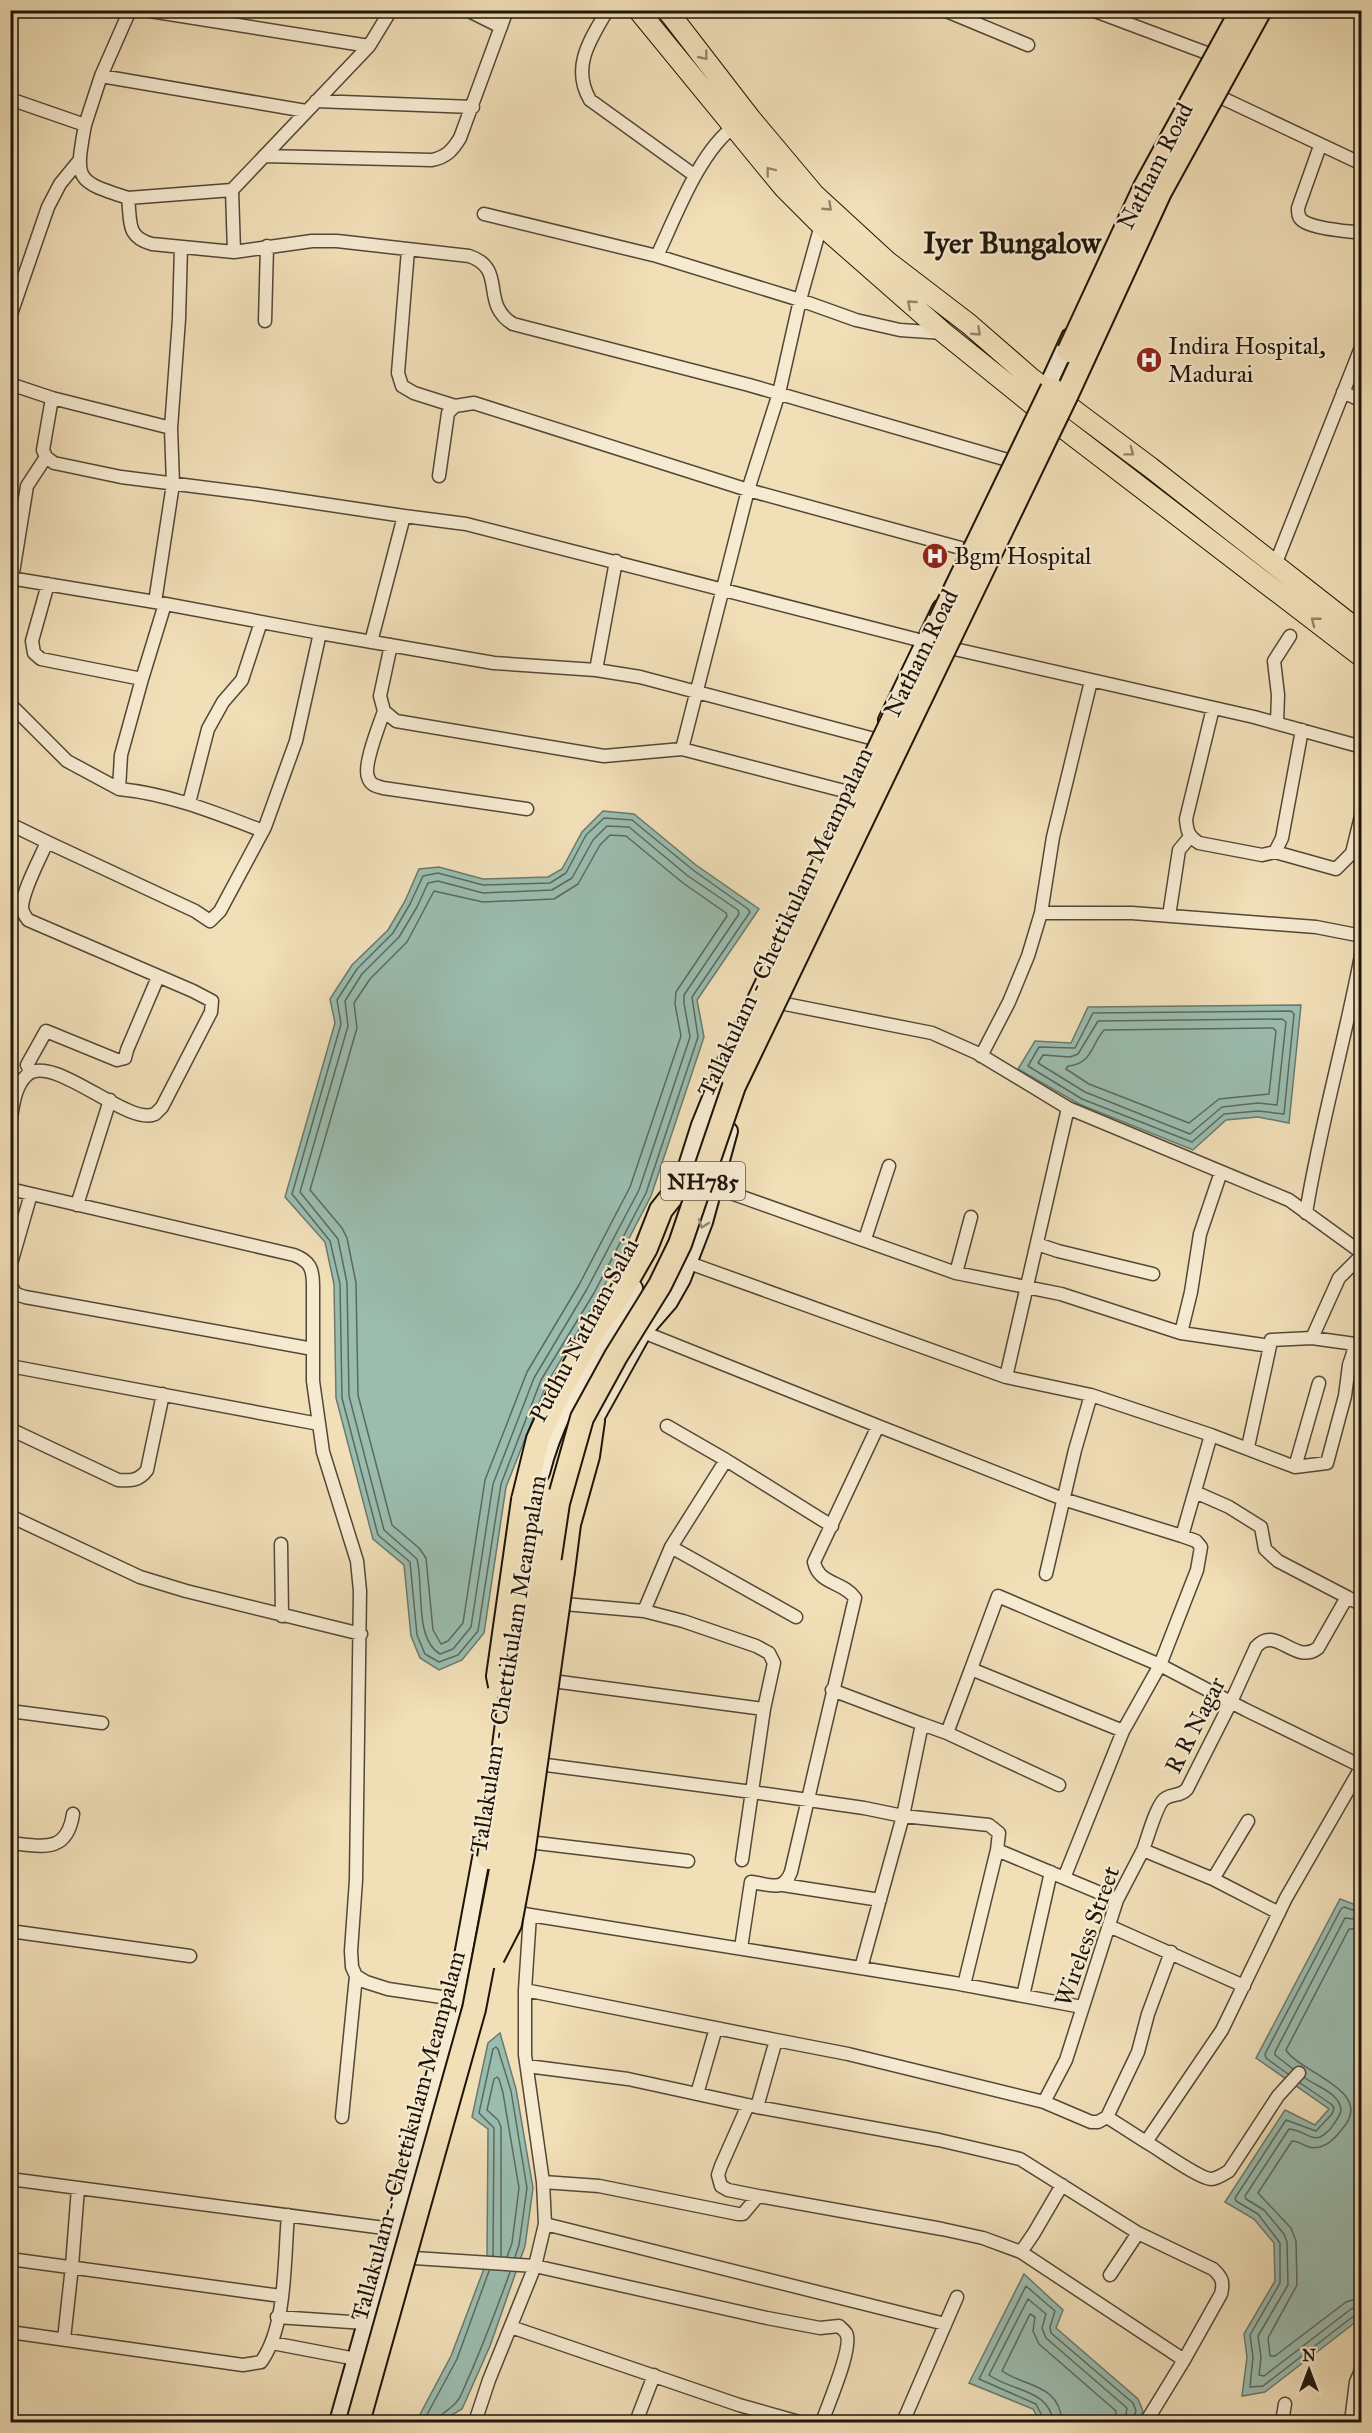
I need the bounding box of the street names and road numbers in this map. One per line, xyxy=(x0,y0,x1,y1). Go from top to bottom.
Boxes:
street label: Natham Road xyxy=(1110,98,1200,234)
street label: Natham Road xyxy=(877,584,965,722)
street label: Tallakulam - Chettikulam Meampalam xyxy=(691,743,879,1101)
road number: NH785 xyxy=(661,1162,745,1200)
street label: Pudhu Natham Salai xyxy=(523,1232,645,1427)
street label: Tallakulam - Chettikulam Meampalam xyxy=(463,1473,553,1855)
street label: R R Nagar xyxy=(1158,1672,1232,1778)
street label: Wireless Street xyxy=(1048,1861,1126,2010)
street label: Tallakulam - Chettikulam Meampalam xyxy=(344,1948,472,2324)

